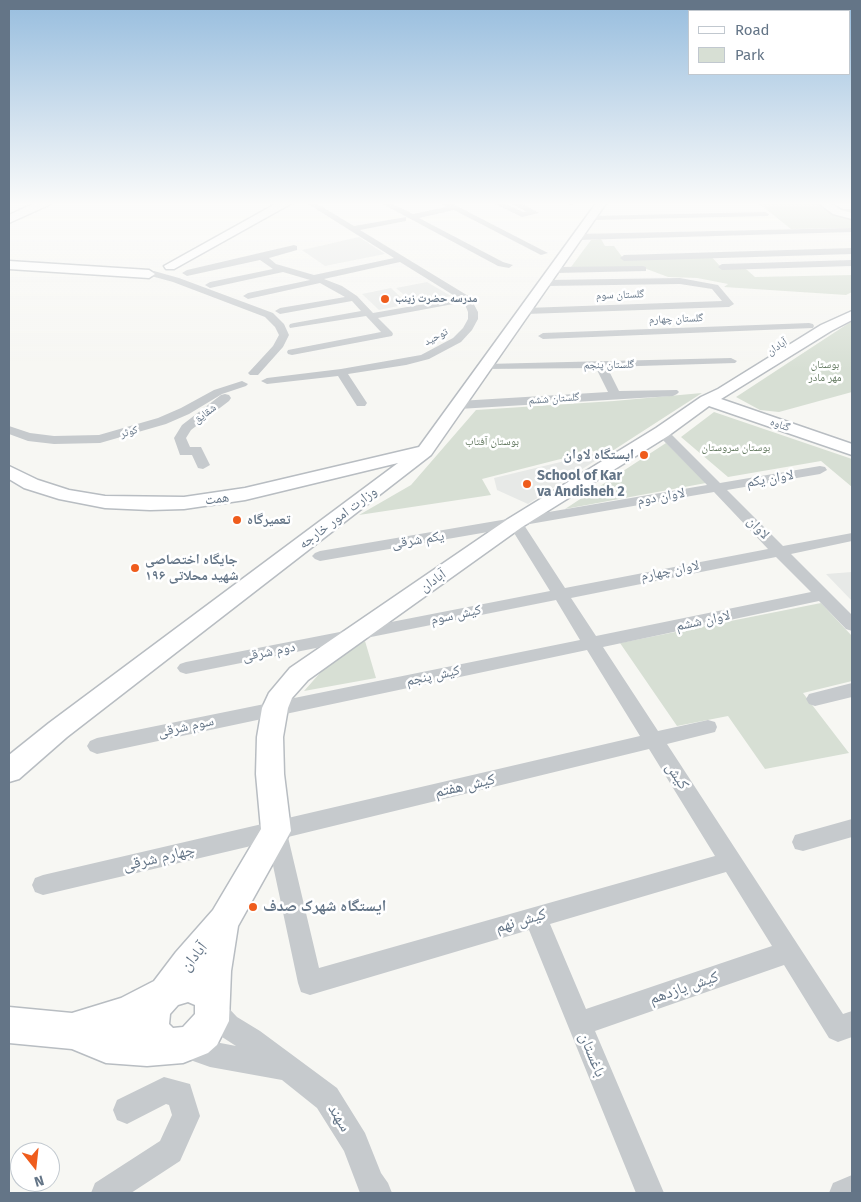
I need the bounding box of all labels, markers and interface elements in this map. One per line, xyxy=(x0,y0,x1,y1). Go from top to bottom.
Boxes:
legend xyxy=(688,10,851,75)
text: Road xyxy=(735,21,770,39)
text: Park xyxy=(735,46,765,64)
street label: گلستان سوم xyxy=(596,288,644,302)
place label: مدرسه حضرت زینب xyxy=(395,292,477,306)
marker: مدرسه حضرت زینب xyxy=(379,293,391,305)
street label: گلستان چهارم xyxy=(649,311,703,327)
street label: توحید xyxy=(422,325,450,349)
street label: آبادان xyxy=(764,335,790,359)
street label: گلستان پنجم xyxy=(584,358,634,372)
park label: بوستان مهر مادر xyxy=(808,358,842,384)
street label: گلستان ششم xyxy=(528,391,580,407)
street label: شقایق xyxy=(191,401,219,427)
street label: گناوه xyxy=(768,415,792,435)
street label: کوثر xyxy=(119,423,139,441)
park label: بوستان آفتاب xyxy=(465,435,519,449)
park label: بوستان سروستان xyxy=(702,441,770,455)
place label: ایستگاه لاوان xyxy=(564,447,634,463)
marker: ایستگاه لاوان xyxy=(638,449,650,461)
street label: لاوان یکم xyxy=(745,467,795,491)
place label: School of Kar va Andisheh 2 xyxy=(537,468,625,501)
marker: School of Kar va Andisheh 2 xyxy=(521,478,533,490)
street label: وزارت امور خارجه xyxy=(296,483,380,553)
street label: لاوان دوم xyxy=(636,485,686,509)
street label: همت xyxy=(204,489,230,509)
place label: تعمیرگاه xyxy=(247,512,291,528)
street label: لاوان xyxy=(743,513,773,543)
marker: تعمیرگاه xyxy=(231,514,243,526)
street label: یکم شرقی xyxy=(391,528,445,552)
place label: جایگاه اختصاصی ۱۹۶ شهید محلاتی xyxy=(145,552,238,584)
street label: لاوان چهارم xyxy=(639,557,701,585)
marker: جایگاه اختصاصی ۱۹۶ شهید محلاتی xyxy=(129,562,141,574)
street label: آبادان xyxy=(417,566,449,596)
street label: کیش سوم xyxy=(429,601,483,629)
street label: لاوان ششم xyxy=(674,607,732,635)
street label: دوم شرقی xyxy=(241,639,297,665)
street label: کیش پنجم xyxy=(405,662,461,690)
street label: سوم شرقی xyxy=(157,713,215,741)
street label: کیش xyxy=(661,759,693,793)
street label: کیش هفتم xyxy=(433,770,497,802)
street label: چهارم شرقی xyxy=(121,840,197,876)
place label: ایستگاه شهرک صدف xyxy=(263,897,386,917)
marker: ایستگاه شهرک صدف xyxy=(247,901,259,913)
street label: کیش نهم xyxy=(493,905,549,937)
street label: آبادان xyxy=(176,938,212,976)
street label: کیش یازدهم xyxy=(647,967,721,1009)
street label: باغستان xyxy=(574,1030,610,1080)
street label: سهند xyxy=(323,1101,355,1135)
north arrow xyxy=(10,1142,60,1192)
text: N xyxy=(32,1171,46,1190)

